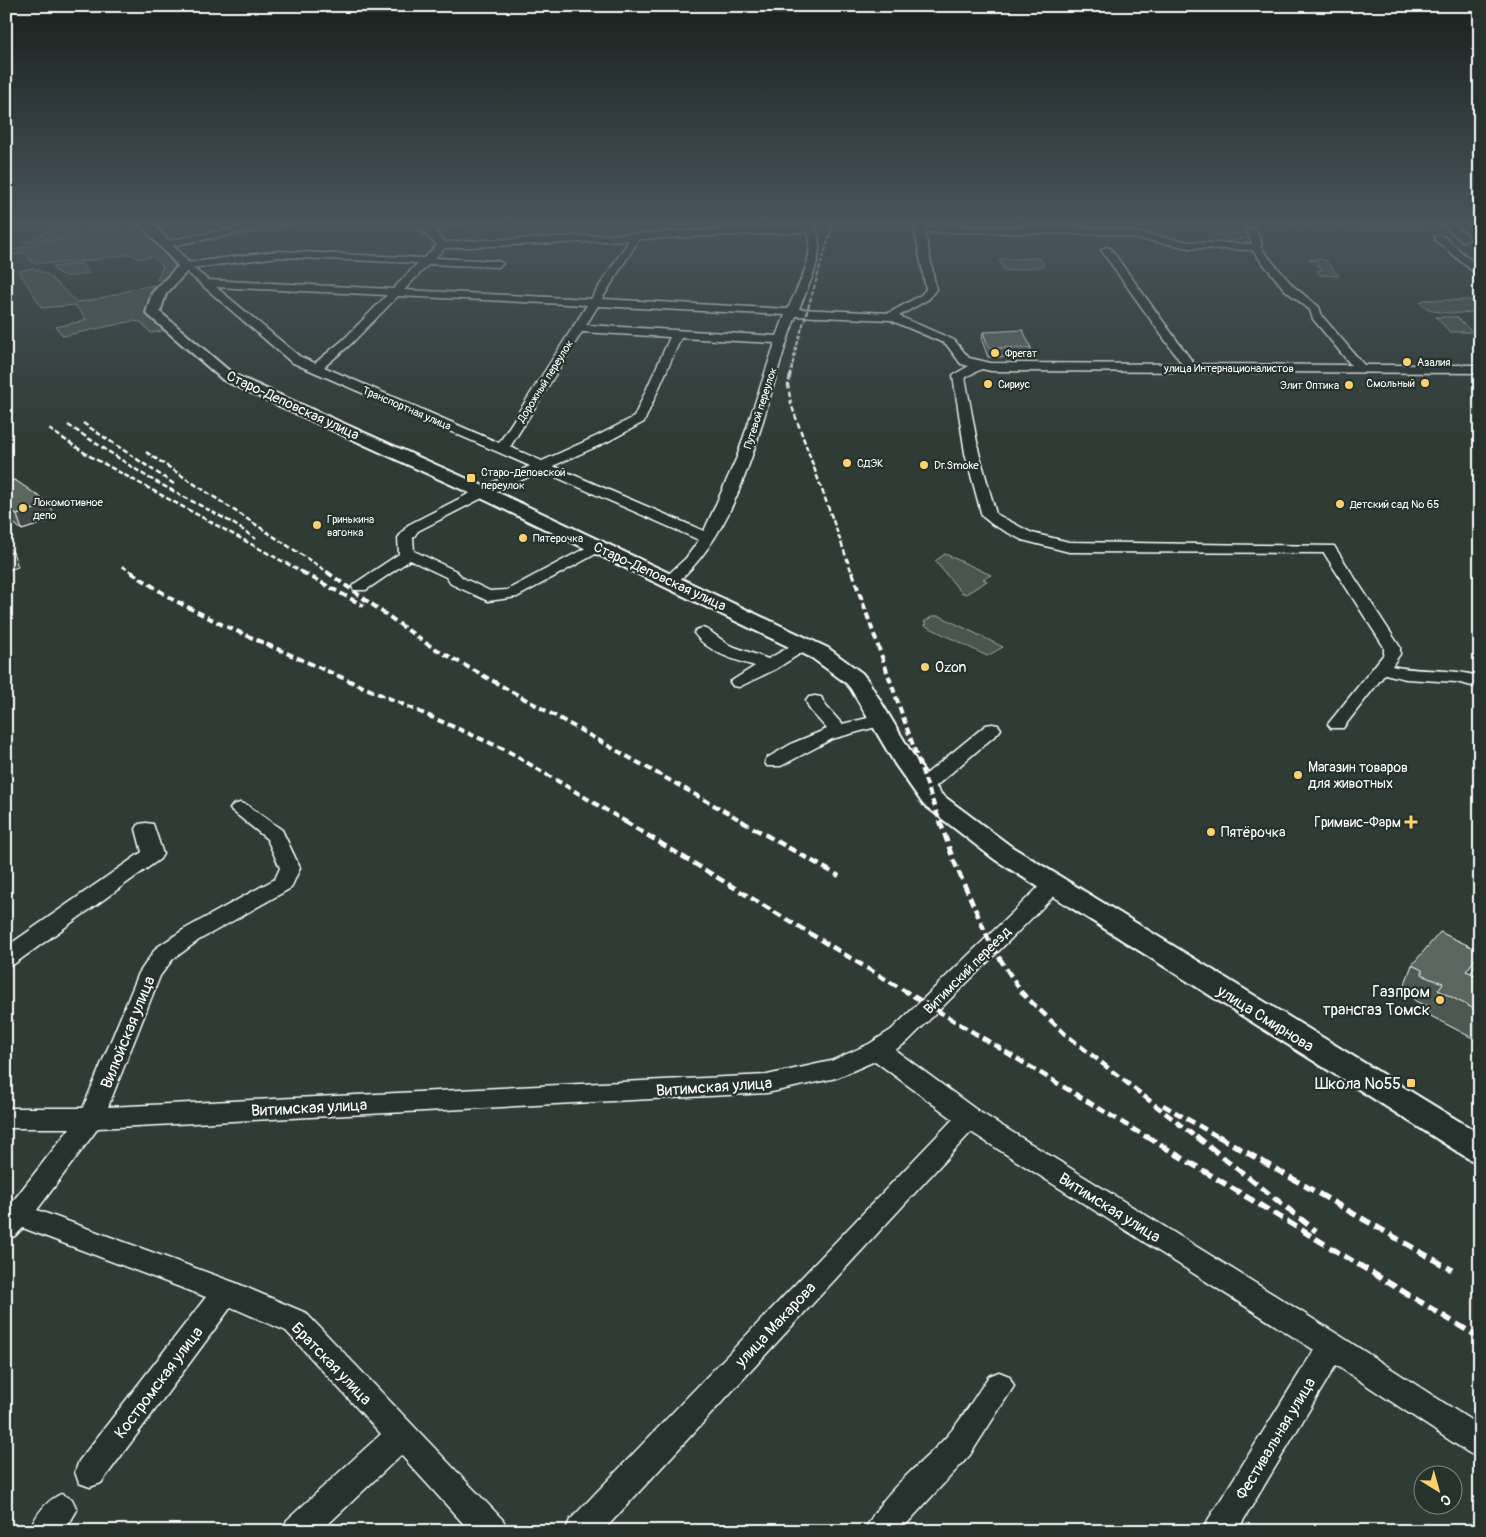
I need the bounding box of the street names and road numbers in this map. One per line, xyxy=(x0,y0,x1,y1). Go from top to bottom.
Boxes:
street label: Дорожный переулок xyxy=(514,337,576,426)
street label: улица Интернационалистов xyxy=(1163,362,1294,375)
street label: Путевой переулок xyxy=(741,365,780,451)
street label: Старо-Деповская улица xyxy=(224,367,362,444)
street label: Транспортная улица xyxy=(360,384,453,433)
street label: Старо-Деповская улица xyxy=(591,538,729,615)
street label: Витимский переезд xyxy=(920,923,1015,1018)
street label: Вилюйская улица xyxy=(96,973,160,1091)
street label: улица Смирнова xyxy=(1213,981,1318,1057)
street label: Витимская улица xyxy=(655,1073,773,1101)
street label: Витимская улица xyxy=(250,1095,368,1121)
street label: Витимская улица xyxy=(1055,1168,1164,1247)
street label: улица Макарова xyxy=(730,1278,820,1372)
street label: Братская улица xyxy=(287,1318,376,1409)
street label: Костромская улица xyxy=(110,1323,207,1443)
street label: Фестивальная улица xyxy=(1232,1374,1320,1503)

